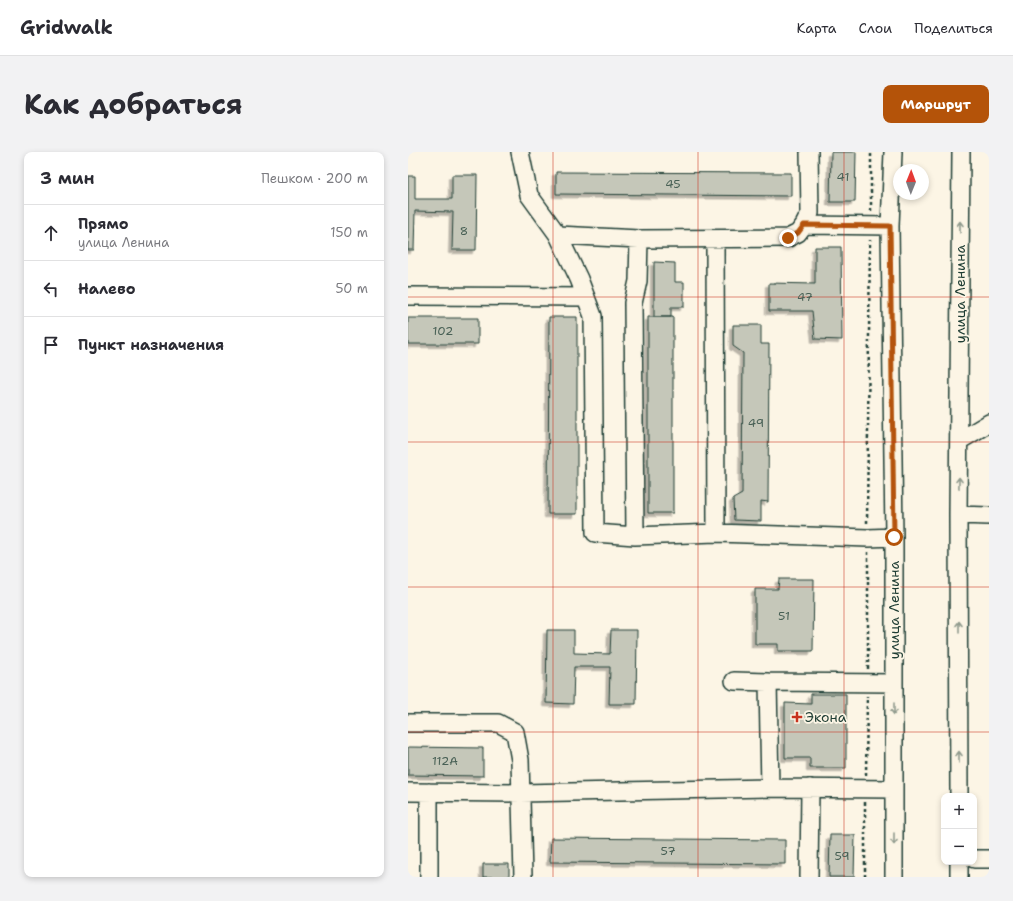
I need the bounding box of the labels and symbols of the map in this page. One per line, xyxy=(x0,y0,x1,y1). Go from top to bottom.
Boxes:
north arrow xyxy=(893,164,929,200)
house number: 41 xyxy=(837,169,849,185)
house number: 45 xyxy=(665,176,681,192)
one-way arrow xyxy=(956,221,964,234)
house number: 8 xyxy=(460,223,468,239)
route end xyxy=(779,229,797,247)
street label: улица Ленина xyxy=(951,245,969,343)
house number: 47 xyxy=(797,289,813,305)
house number: 102 xyxy=(433,323,453,339)
house number: 49 xyxy=(748,415,764,431)
one-way arrow xyxy=(955,477,963,490)
route start xyxy=(885,528,903,546)
street label: улица Ленина xyxy=(885,561,903,659)
house number: 51 xyxy=(778,608,790,624)
one-way arrow xyxy=(955,621,963,634)
one-way arrow xyxy=(890,702,898,715)
place label: Экона xyxy=(805,708,847,726)
marker: Экона xyxy=(792,712,802,722)
one-way arrow xyxy=(955,751,963,764)
house number: 112А xyxy=(432,753,458,769)
one-way arrow xyxy=(890,832,898,845)
house number: 57 xyxy=(660,843,676,859)
house number: 59 xyxy=(834,848,850,864)

